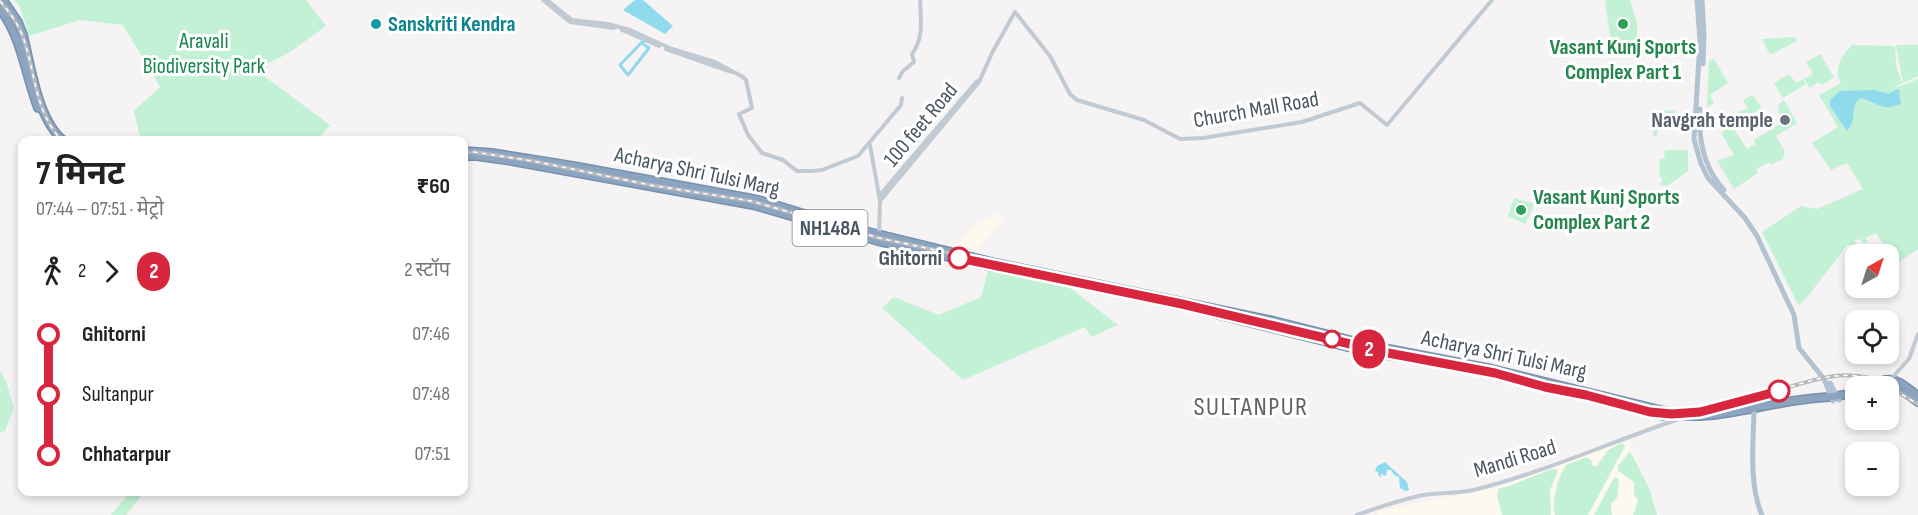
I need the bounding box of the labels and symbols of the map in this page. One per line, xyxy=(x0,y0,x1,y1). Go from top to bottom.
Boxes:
place label: Sanskriti Kendra xyxy=(388,11,516,38)
marker: Sanskriti Kendra xyxy=(369,17,383,31)
marker: Vasant Kunj Sports Complex Part 1 xyxy=(1616,17,1630,31)
park label: Aravali Biodiversity Park xyxy=(143,28,266,80)
place label: Vasant Kunj Sports Complex Part 1 xyxy=(1550,34,1696,86)
street label: 100 feet Road xyxy=(878,78,964,172)
street label: Church Mall Road xyxy=(1191,86,1321,134)
place label: Navgrah temple xyxy=(1651,107,1773,134)
marker: Navgrah temple xyxy=(1778,113,1792,127)
street label: Acharya Shri Tulsi Marg xyxy=(611,141,782,203)
place label: Vasant Kunj Sports Complex Part 2 xyxy=(1533,184,1680,236)
marker: Vasant Kunj Sports Complex Part 2 xyxy=(1514,203,1528,217)
road number: NH148A xyxy=(792,210,868,246)
north arrow xyxy=(1845,244,1899,298)
place label: Ghitorni xyxy=(878,245,942,272)
marker: Ghitorni xyxy=(948,247,970,269)
street label: Acharya Shri Tulsi Marg xyxy=(1418,324,1589,386)
unlabelled marker xyxy=(1323,330,1341,348)
line badge: 2 xyxy=(1350,330,1388,368)
unlabelled marker xyxy=(1768,380,1790,402)
district label: SULTANPUR xyxy=(1193,392,1309,423)
street label: Mandi Road xyxy=(1471,434,1559,484)

